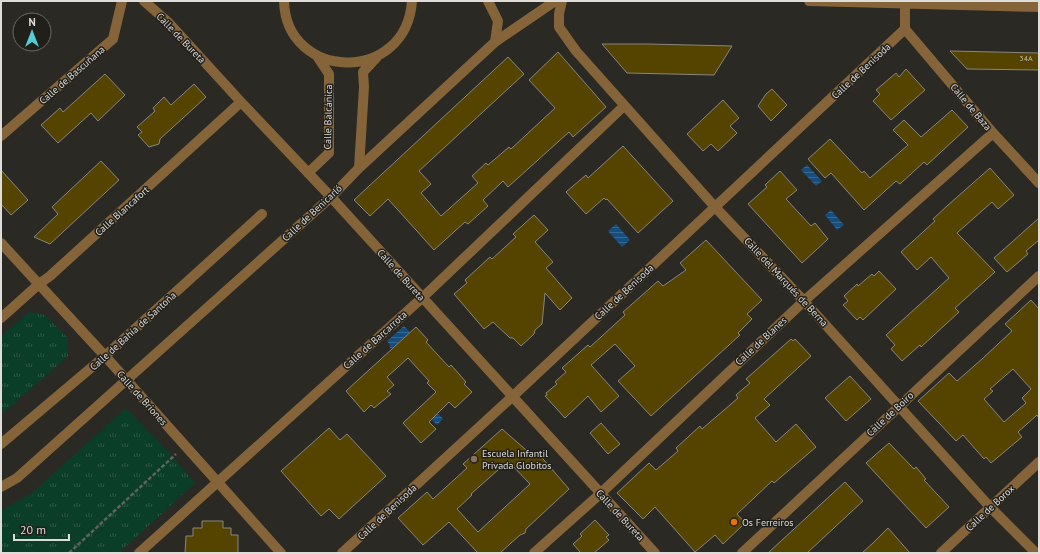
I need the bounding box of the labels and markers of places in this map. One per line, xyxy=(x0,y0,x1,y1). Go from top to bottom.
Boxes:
place label: Escuela Infantil Privada Globitos xyxy=(482,447,551,472)
marker: Escuela Infantil Privada Globitos xyxy=(469,454,479,464)
place label: Os Ferreiros xyxy=(742,516,794,529)
marker: Os Ferreiros xyxy=(729,517,739,527)

